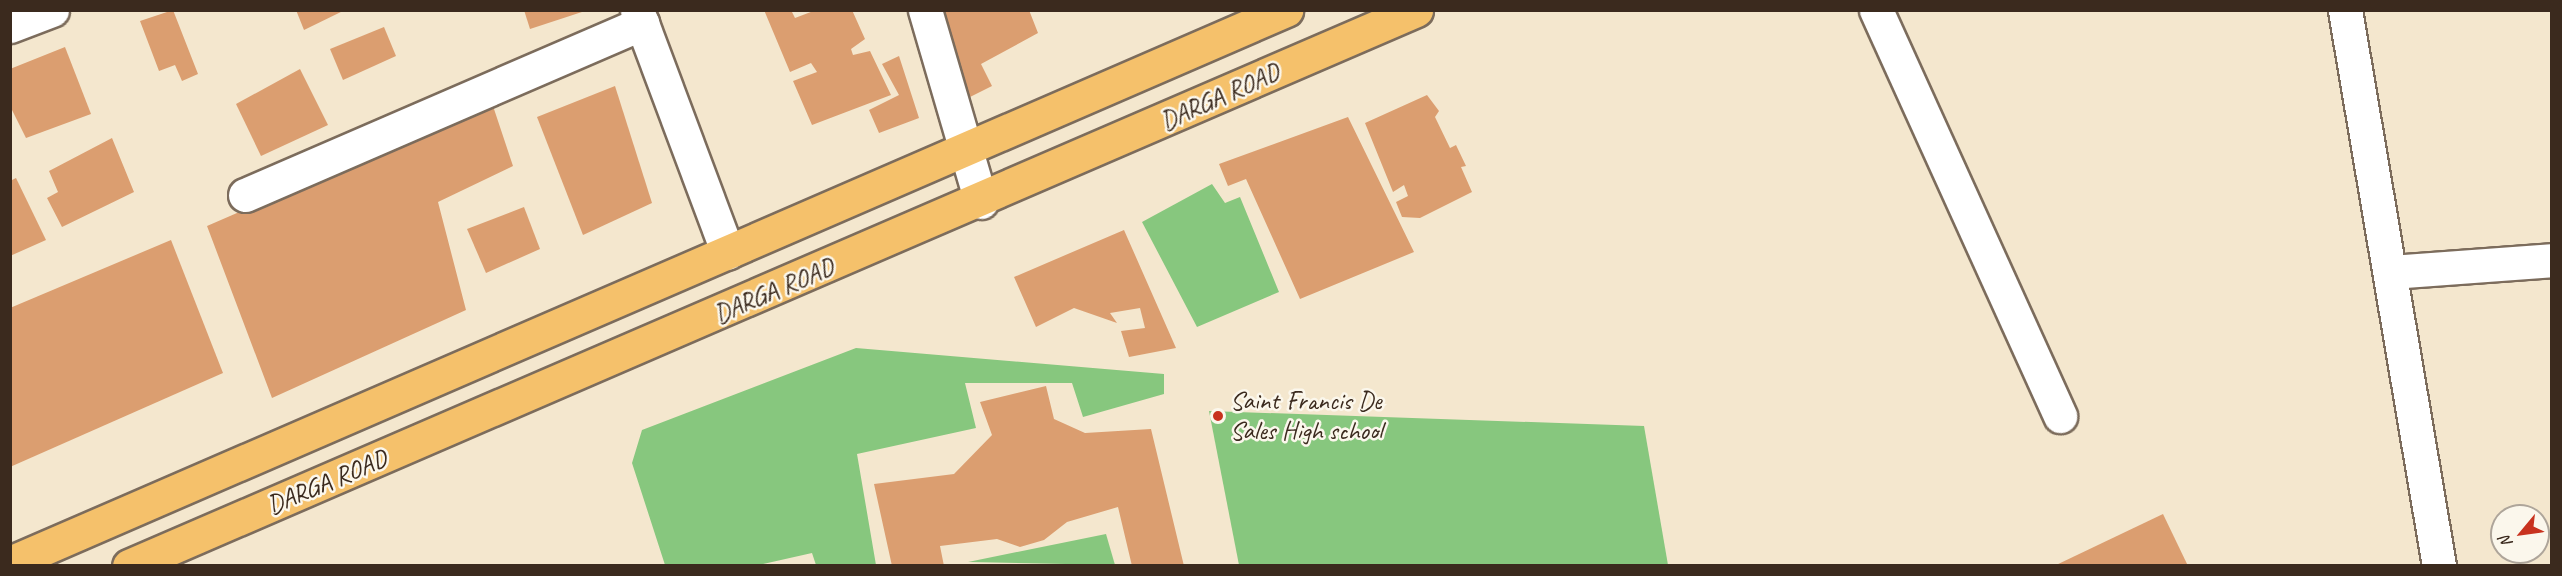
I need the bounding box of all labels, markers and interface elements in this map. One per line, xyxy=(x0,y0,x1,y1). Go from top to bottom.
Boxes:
street label: DARGA ROAD xyxy=(1155,57,1285,137)
street label: DARGA ROAD xyxy=(709,252,839,330)
place label: Saint Francis De Sales High school xyxy=(1230,385,1382,446)
marker: Saint Francis De Sales High school xyxy=(1211,409,1225,423)
street label: DARGA ROAD xyxy=(262,443,392,521)
north arrow xyxy=(2490,504,2550,564)
text: N xyxy=(2495,533,2517,551)

